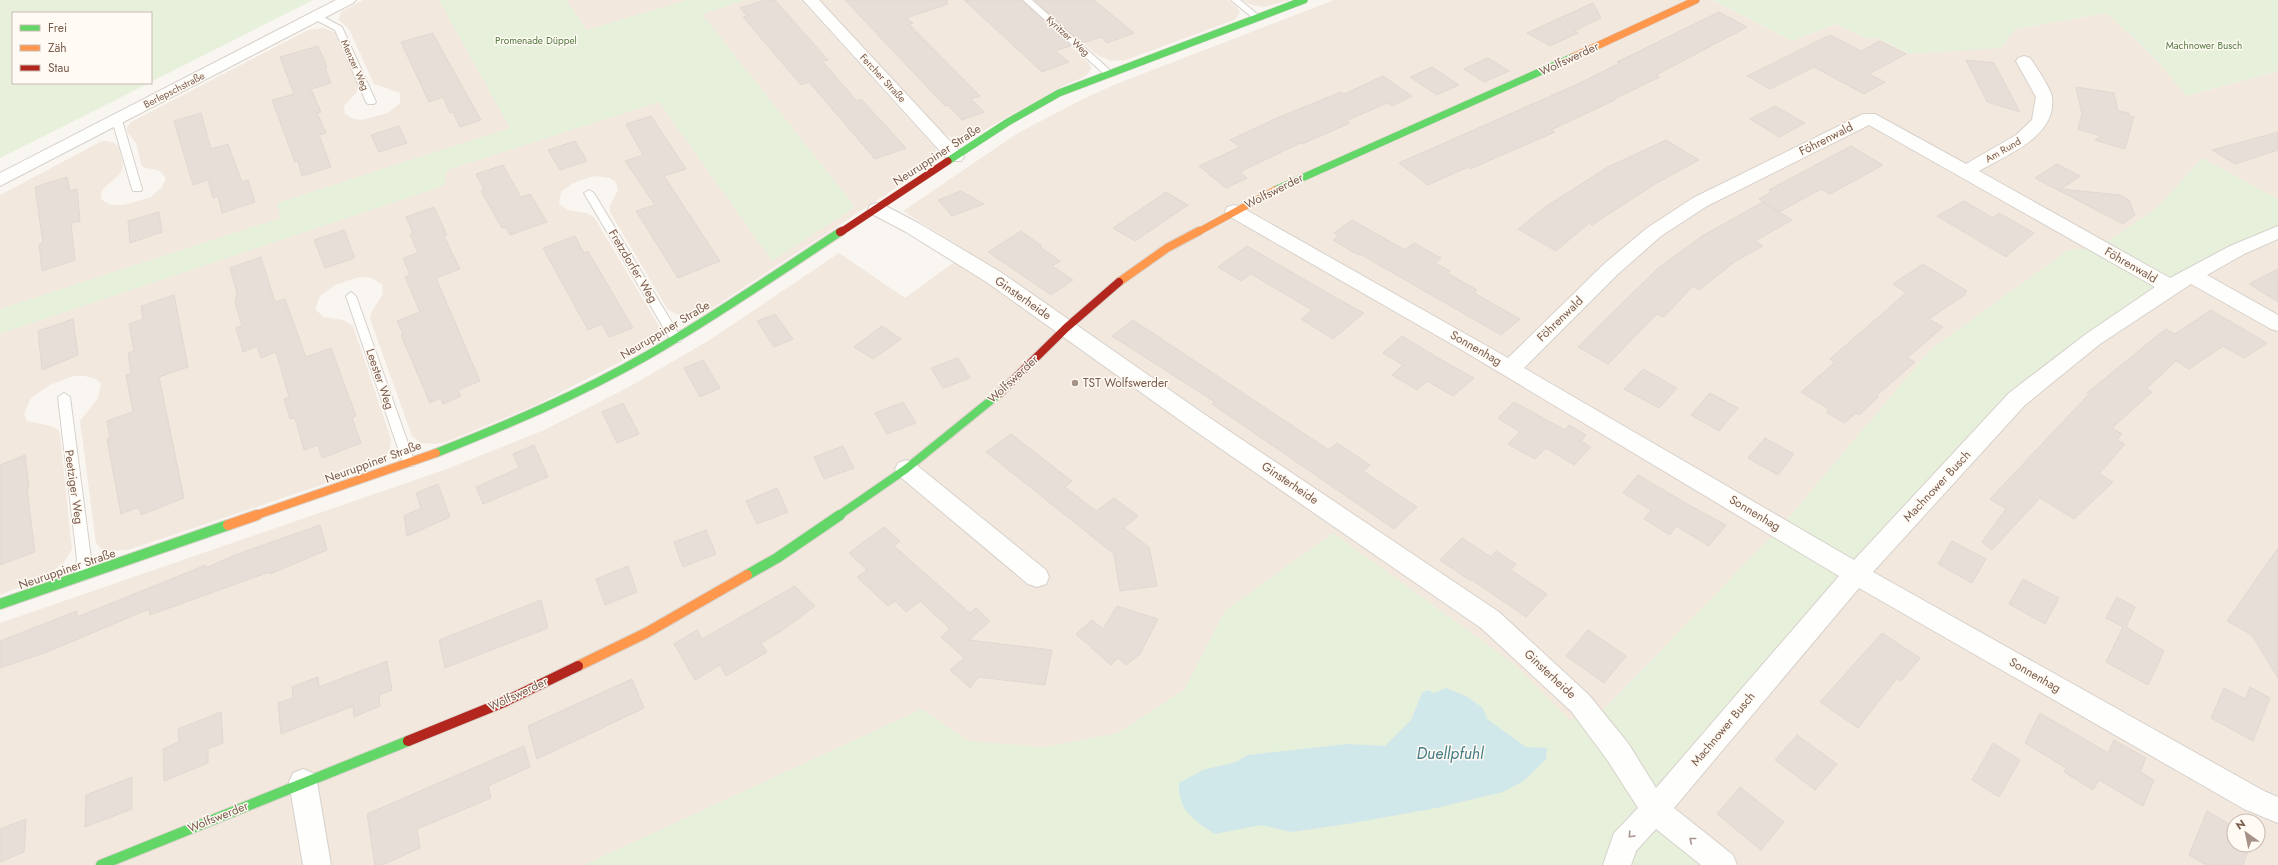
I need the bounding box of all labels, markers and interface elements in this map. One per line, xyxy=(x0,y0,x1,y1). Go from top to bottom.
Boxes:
legend xyxy=(12,12,152,84)
street label: Kyritzer Weg xyxy=(1043,12,1093,60)
text: Frei xyxy=(48,19,67,37)
park label: Promenade Düppel xyxy=(495,33,577,48)
street label: Menzer Weg xyxy=(337,37,373,93)
street label: Wolfswerder xyxy=(1536,37,1603,81)
park label: Machnower Busch xyxy=(2166,38,2242,53)
text: Zäh xyxy=(48,39,67,57)
street label: Fercher Straße xyxy=(856,50,910,106)
text: Stau xyxy=(48,59,70,77)
street label: Berlepschstraße xyxy=(141,68,207,112)
street label: Föhrenwald xyxy=(1796,118,1856,160)
street label: Neuruppiner Straße xyxy=(890,120,984,190)
street label: Am Rund xyxy=(1982,134,2024,166)
street label: Wolfswerder xyxy=(1241,168,1307,214)
street label: Fretzdorfer Weg xyxy=(604,226,662,306)
street label: Föhrenwald xyxy=(2101,243,2161,287)
street label: Ginsterheide xyxy=(991,272,1055,324)
street label: Föhrenwald xyxy=(1533,292,1587,346)
street label: Neuruppiner Straße xyxy=(617,296,713,364)
street label: Sonnenhag xyxy=(1447,326,1505,370)
street label: Leester Weg xyxy=(361,346,399,412)
street label: Wolfswerder xyxy=(984,350,1043,407)
place label: TST Wolfswerder xyxy=(1083,374,1169,392)
marker: TST Wolfswerder xyxy=(1070,378,1080,388)
street label: Neuruppiner Straße xyxy=(322,436,424,488)
street label: Machnower Busch xyxy=(1899,446,1975,526)
street label: Peetziger Weg xyxy=(60,449,88,525)
street label: Ginsterheide xyxy=(1258,457,1322,509)
street label: Sonnenhag xyxy=(1726,491,1784,535)
street label: Neuruppiner Straße xyxy=(16,544,118,594)
street label: Ginsterheide xyxy=(1520,645,1580,703)
street label: Sonnenhag xyxy=(2006,653,2064,697)
street label: Wolfswerder xyxy=(485,672,552,716)
street label: Machnower Busch xyxy=(1687,688,1759,770)
water label: Duellpfuhl xyxy=(1417,742,1485,765)
street label: Wolfswerder xyxy=(185,796,252,837)
north arrow xyxy=(2226,813,2266,853)
text: N xyxy=(2233,816,2249,834)
one-way arrow xyxy=(1628,830,1636,838)
one-way arrow xyxy=(1690,838,1697,845)

